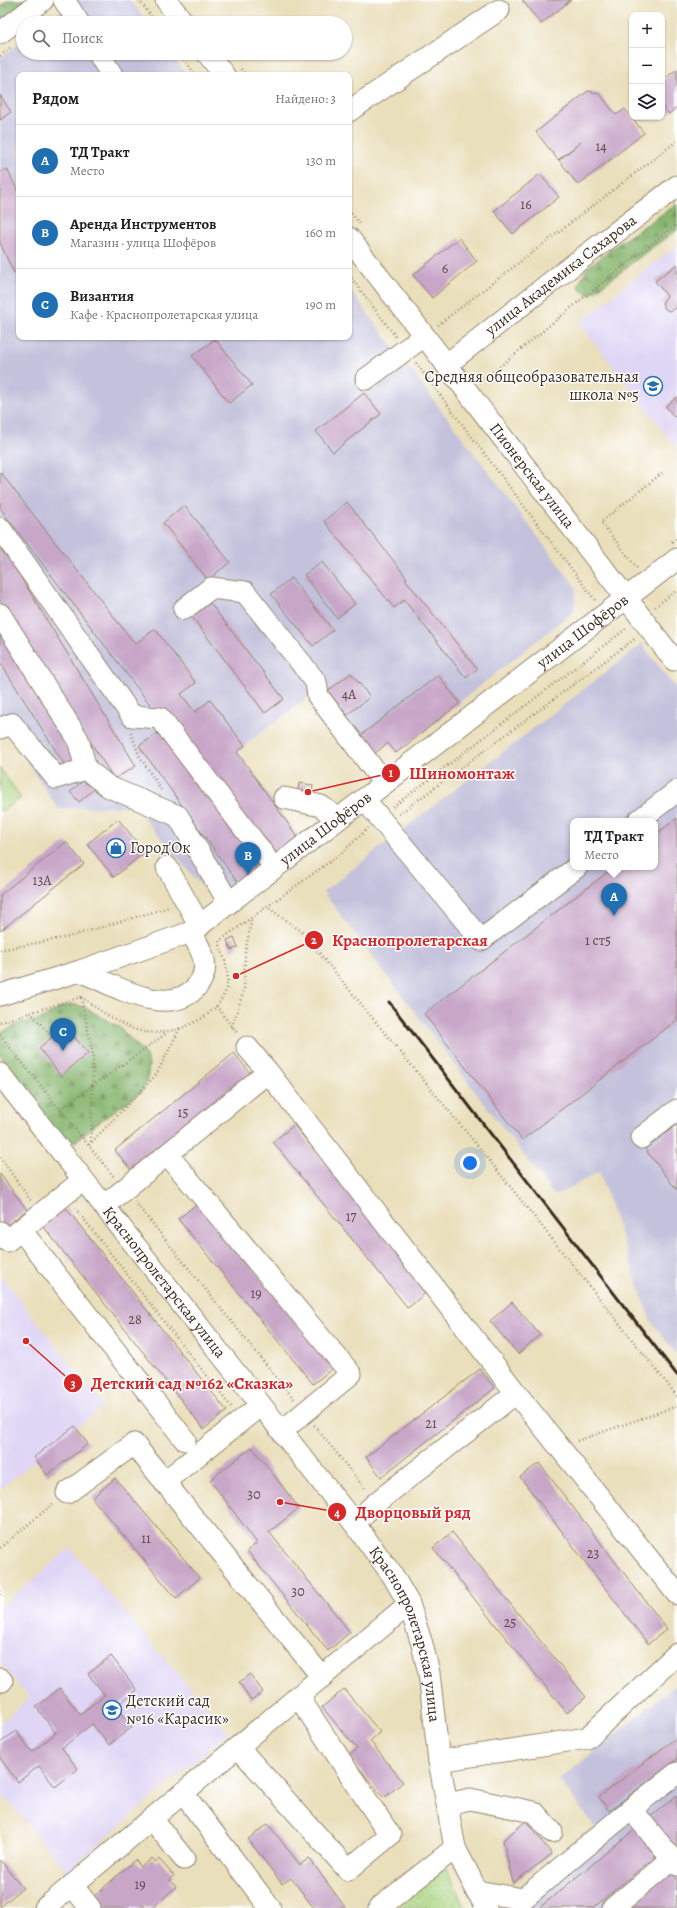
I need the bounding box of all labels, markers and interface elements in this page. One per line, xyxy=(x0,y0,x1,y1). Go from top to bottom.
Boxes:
map controls xyxy=(629,12,665,120)
button: + xyxy=(629,12,665,48)
search box xyxy=(16,16,352,60)
icon: search xyxy=(30,27,52,49)
text: Поиск xyxy=(62,28,103,48)
button: − xyxy=(629,48,665,84)
button: layers xyxy=(629,84,665,120)
text: Рядом xyxy=(32,87,79,110)
text: Найдено: 3 xyxy=(275,90,336,107)
house number: 14 xyxy=(595,137,607,156)
text: ТД Тракт xyxy=(70,142,130,162)
text: A xyxy=(41,152,49,169)
text: 130 m xyxy=(306,152,336,169)
text: Место xyxy=(70,162,105,179)
house number: 16 xyxy=(520,195,532,214)
street label: улица Академика Сахарова xyxy=(480,209,642,341)
text: Аренда Инструментов xyxy=(70,214,217,234)
text: B xyxy=(41,224,49,241)
text: 160 m xyxy=(305,224,336,241)
text: Магазин · улица Шофёров xyxy=(70,234,216,251)
house number: 6 xyxy=(442,259,448,278)
text: Византия xyxy=(70,286,134,306)
text: C xyxy=(41,296,49,313)
text: 190 m xyxy=(305,296,336,313)
text: Кафе · Краснопролетарская улица xyxy=(70,306,258,323)
place label: Средняя общеобразовательная школа №5 xyxy=(425,366,639,406)
school or university icon: Средняя общеобразовательная школа №5 xyxy=(642,375,664,397)
street label: Пионерская улица xyxy=(484,418,580,534)
street label: улица Шофёров xyxy=(532,589,633,674)
house number: 4А xyxy=(342,685,357,704)
callout: Шиномонтаж xyxy=(381,758,523,787)
text: Шиномонтаж xyxy=(409,762,515,785)
text: 1 xyxy=(389,765,394,781)
street label: улица Шофёров xyxy=(275,786,376,871)
popup xyxy=(570,818,658,870)
text: ТД Тракт xyxy=(584,826,644,846)
shop icon: Город'Ок xyxy=(105,837,127,859)
place label: Город'Ок xyxy=(130,837,191,859)
pin: B xyxy=(235,842,261,875)
text: Место xyxy=(584,846,619,863)
house number: 13А xyxy=(33,871,52,890)
pin: A xyxy=(601,883,627,916)
callout: Краснопролетарская xyxy=(304,925,496,954)
text: Краснопролетарская xyxy=(332,929,488,952)
house number: 1 ст5 xyxy=(585,931,611,950)
text: 2 xyxy=(311,932,317,948)
pin: C xyxy=(50,1018,76,1051)
house number: 15 xyxy=(178,1103,188,1122)
your location xyxy=(460,1153,480,1173)
street label: Краснопролетарская улица xyxy=(97,1201,231,1363)
house number: 17 xyxy=(346,1207,356,1226)
house number: 19 xyxy=(250,1284,262,1303)
house number: 28 xyxy=(128,1310,142,1329)
callout: Детский сад №162 «Сказка» xyxy=(63,1369,301,1398)
text: Детский сад №162 «Сказка» xyxy=(91,1372,294,1395)
text: 3 xyxy=(70,1376,76,1392)
house number: 21 xyxy=(425,1414,437,1433)
house number: 30 xyxy=(247,1485,261,1504)
callout: Дворцовый ряд xyxy=(327,1498,479,1527)
text: Дворцовый ряд xyxy=(355,1501,471,1524)
text: 4 xyxy=(334,1505,340,1521)
house number: 11 xyxy=(141,1529,151,1548)
street label: Краснопролетарская улица xyxy=(364,1542,446,1724)
house number: 23 xyxy=(587,1544,599,1563)
house number: 30 xyxy=(291,1582,305,1601)
house number: 25 xyxy=(504,1613,516,1632)
place label: Детский сад №16 «Карасик» xyxy=(126,1690,229,1730)
school or university icon: Детский сад №16 «Карасик» xyxy=(101,1699,123,1721)
house number: 19 xyxy=(134,1875,146,1894)

